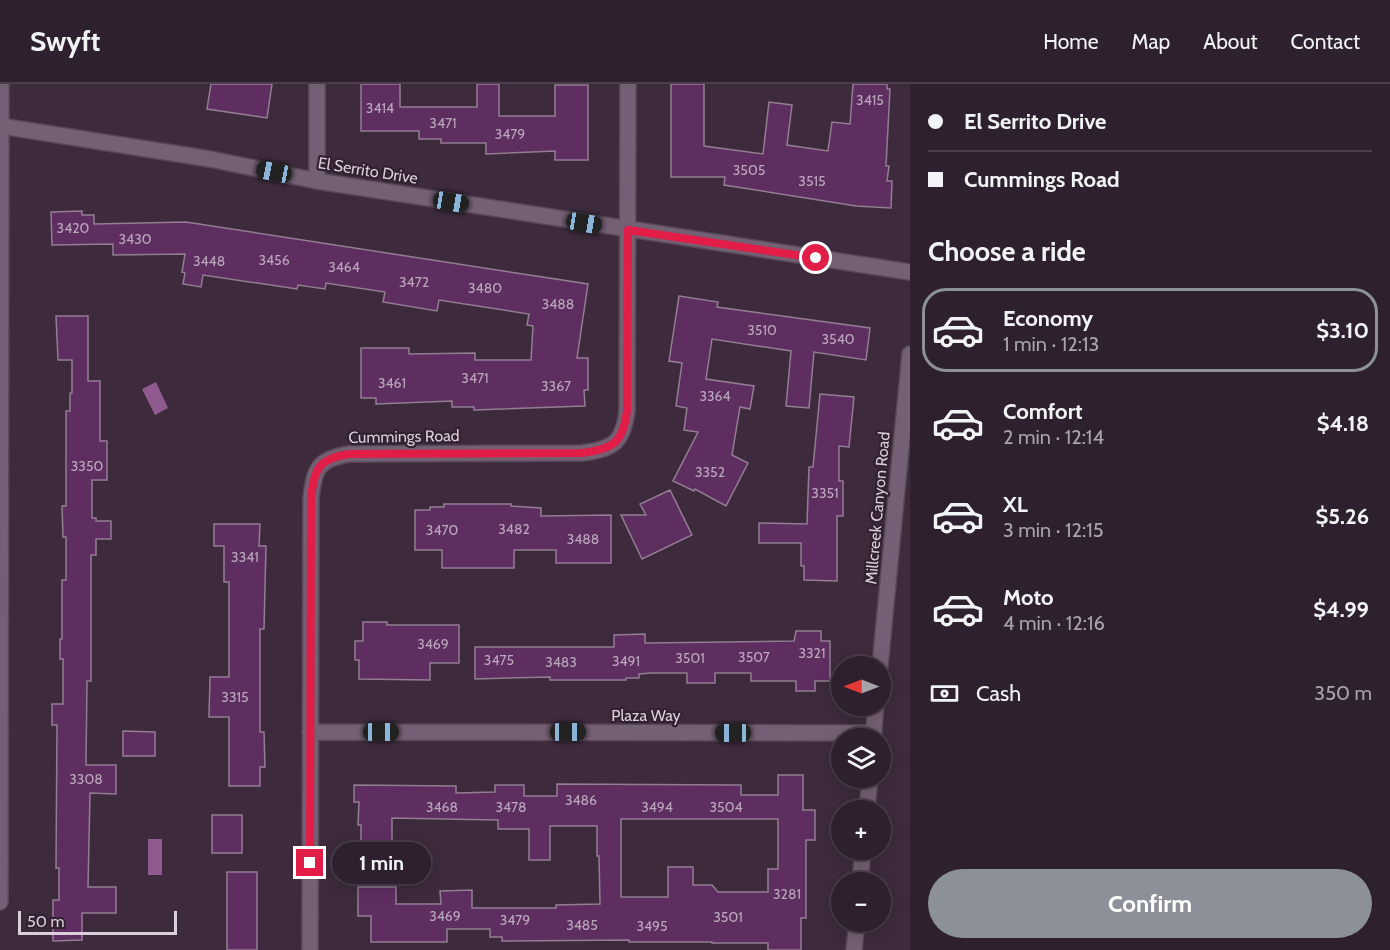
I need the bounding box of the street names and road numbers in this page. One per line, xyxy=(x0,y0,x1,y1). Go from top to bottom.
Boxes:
street label: El Serrito Drive xyxy=(317,153,419,188)
street label: Cummings Road xyxy=(348,426,460,447)
street label: Millcreek Canyon Road xyxy=(861,431,894,585)
street label: Plaza Way xyxy=(611,706,681,725)

